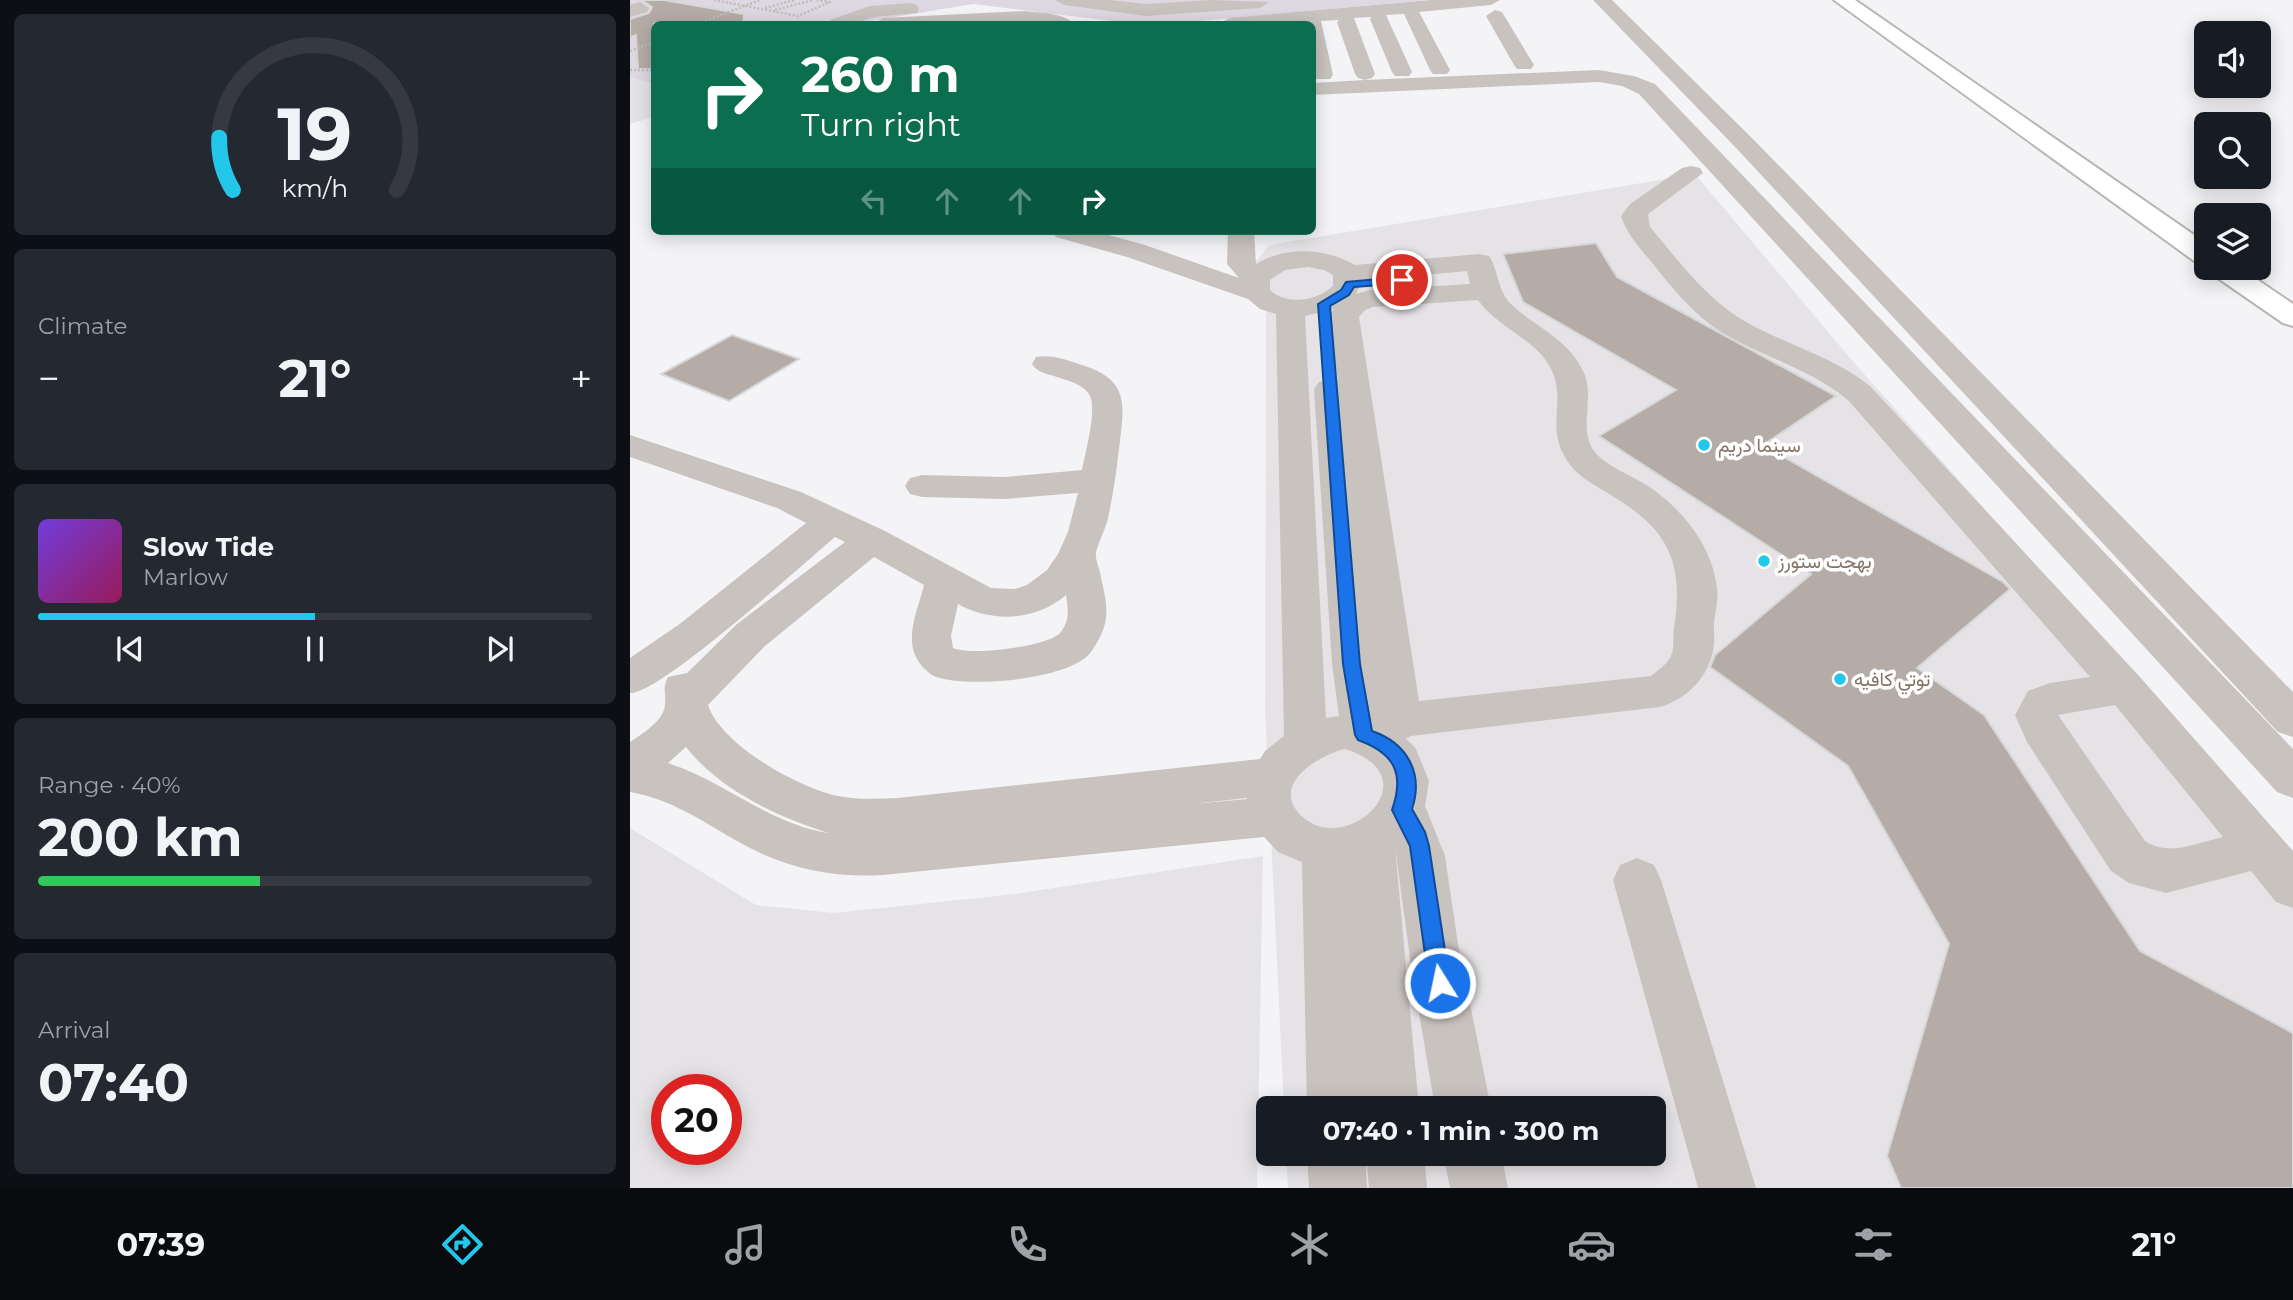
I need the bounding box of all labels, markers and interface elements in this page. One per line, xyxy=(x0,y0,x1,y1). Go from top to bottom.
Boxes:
map controls xyxy=(2194,21,2271,280)
button: sound xyxy=(2194,21,2271,98)
text: 260 m xyxy=(801,45,960,104)
icon: right xyxy=(686,49,777,140)
text: 19 xyxy=(278,91,352,179)
text: Turn right xyxy=(801,105,961,144)
button: search xyxy=(2194,112,2271,189)
text: km/h xyxy=(282,173,348,203)
icon: left xyxy=(855,182,893,220)
icon: ahead xyxy=(928,182,966,220)
icon: ahead xyxy=(1001,182,1039,220)
icon: right xyxy=(1074,182,1112,220)
button: layers xyxy=(2194,203,2271,280)
pin xyxy=(1372,250,1432,310)
icon: arrive xyxy=(1383,261,1421,299)
text: Climate xyxy=(38,312,127,340)
text: 21° xyxy=(279,347,351,410)
text: − xyxy=(38,355,60,402)
text: + xyxy=(570,355,592,402)
place label: سينما دريم xyxy=(1718,434,1801,458)
marker: سينما دريم xyxy=(1696,437,1712,453)
text: Slow Tide xyxy=(143,531,274,563)
place label: بهجت ستورز xyxy=(1777,550,1872,573)
marker: بهجت ستورز xyxy=(1756,553,1772,569)
text: Marlow xyxy=(143,563,228,591)
icon: previous xyxy=(111,630,149,668)
icon: pause xyxy=(296,630,334,668)
icon: next xyxy=(481,630,519,668)
place label: توتي كافيه xyxy=(1854,668,1930,695)
marker: توتي كافيه xyxy=(1832,671,1848,687)
text: Range · 40% xyxy=(38,771,181,799)
text: 200 km xyxy=(38,806,242,869)
position arrow xyxy=(1403,946,1477,1020)
text: Arrival xyxy=(38,1016,111,1044)
text: 07:40 xyxy=(38,1051,189,1114)
speed limit sign: 20 xyxy=(651,1074,742,1165)
text: 07:40 · 1 min · 300 m xyxy=(1323,1115,1599,1147)
icon: directions xyxy=(438,1220,487,1269)
icon: music xyxy=(721,1220,770,1269)
icon: phone xyxy=(1003,1220,1052,1269)
icon: climate xyxy=(1285,1220,1334,1269)
icon: car xyxy=(1567,1220,1616,1269)
icon: filters xyxy=(1849,1220,1898,1269)
text: 07:39 xyxy=(117,1225,205,1264)
text: 21° xyxy=(2132,1225,2176,1264)

